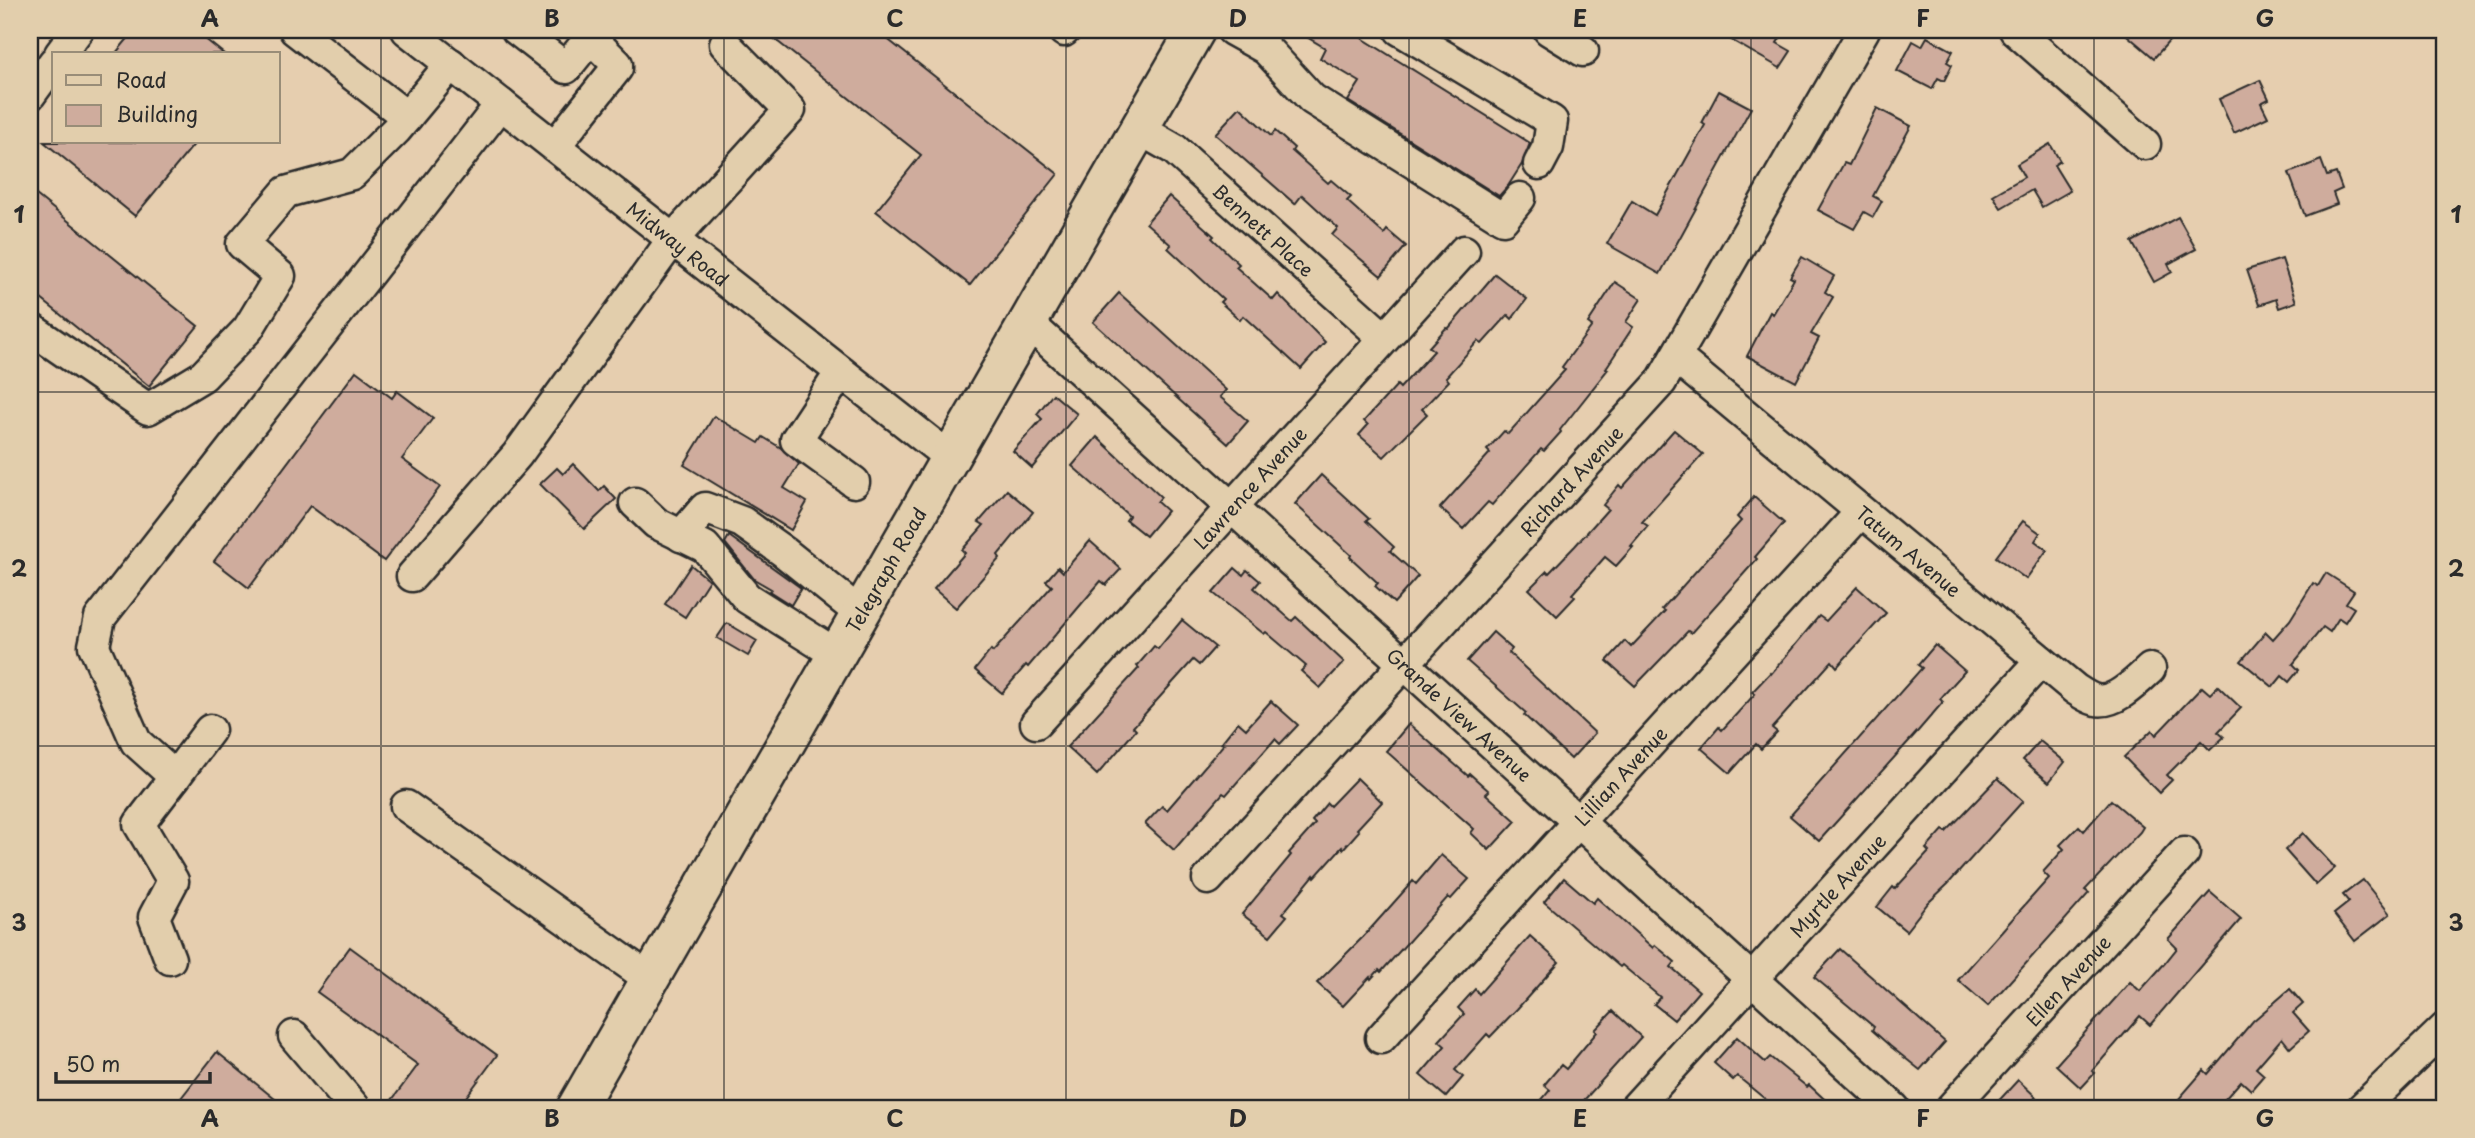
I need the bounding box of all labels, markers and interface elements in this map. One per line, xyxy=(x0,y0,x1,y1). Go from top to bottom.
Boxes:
text: A xyxy=(201,0,219,35)
text: B xyxy=(544,0,560,35)
text: C xyxy=(886,0,904,35)
text: D xyxy=(1229,0,1247,35)
text: E xyxy=(1573,0,1587,35)
text: F xyxy=(1916,0,1930,35)
text: G xyxy=(2256,0,2274,35)
legend xyxy=(52,52,280,144)
text: Road xyxy=(116,63,167,95)
text: Building xyxy=(116,97,198,129)
street label: Bennett Place xyxy=(1207,176,1321,283)
street label: Midway Road xyxy=(621,194,735,293)
text: 1 xyxy=(14,196,25,231)
text: 1 xyxy=(2451,196,2462,231)
street label: Richard Avenue xyxy=(1513,419,1629,542)
street label: Lawrence Avenue xyxy=(1187,420,1313,555)
street label: Tatum Avenue xyxy=(1850,499,1968,603)
street label: Telegraph Road xyxy=(838,502,933,637)
text: 2 xyxy=(11,550,27,585)
text: 2 xyxy=(2448,550,2464,585)
street label: Grande View Avenue xyxy=(1381,641,1539,788)
street label: Lillian Avenue xyxy=(1567,720,1673,832)
street label: Myrtle Avenue xyxy=(1783,827,1892,943)
text: 3 xyxy=(11,904,27,939)
text: 3 xyxy=(2448,904,2464,939)
street label: Ellen Avenue xyxy=(2019,929,2117,1032)
scale bar xyxy=(56,1040,210,1084)
text: 50 m xyxy=(66,1047,120,1079)
text: A xyxy=(201,1100,219,1135)
text: B xyxy=(544,1100,560,1135)
text: C xyxy=(886,1100,904,1135)
text: D xyxy=(1229,1100,1247,1135)
text: E xyxy=(1573,1100,1587,1135)
text: F xyxy=(1916,1100,1930,1135)
text: G xyxy=(2256,1100,2274,1135)

